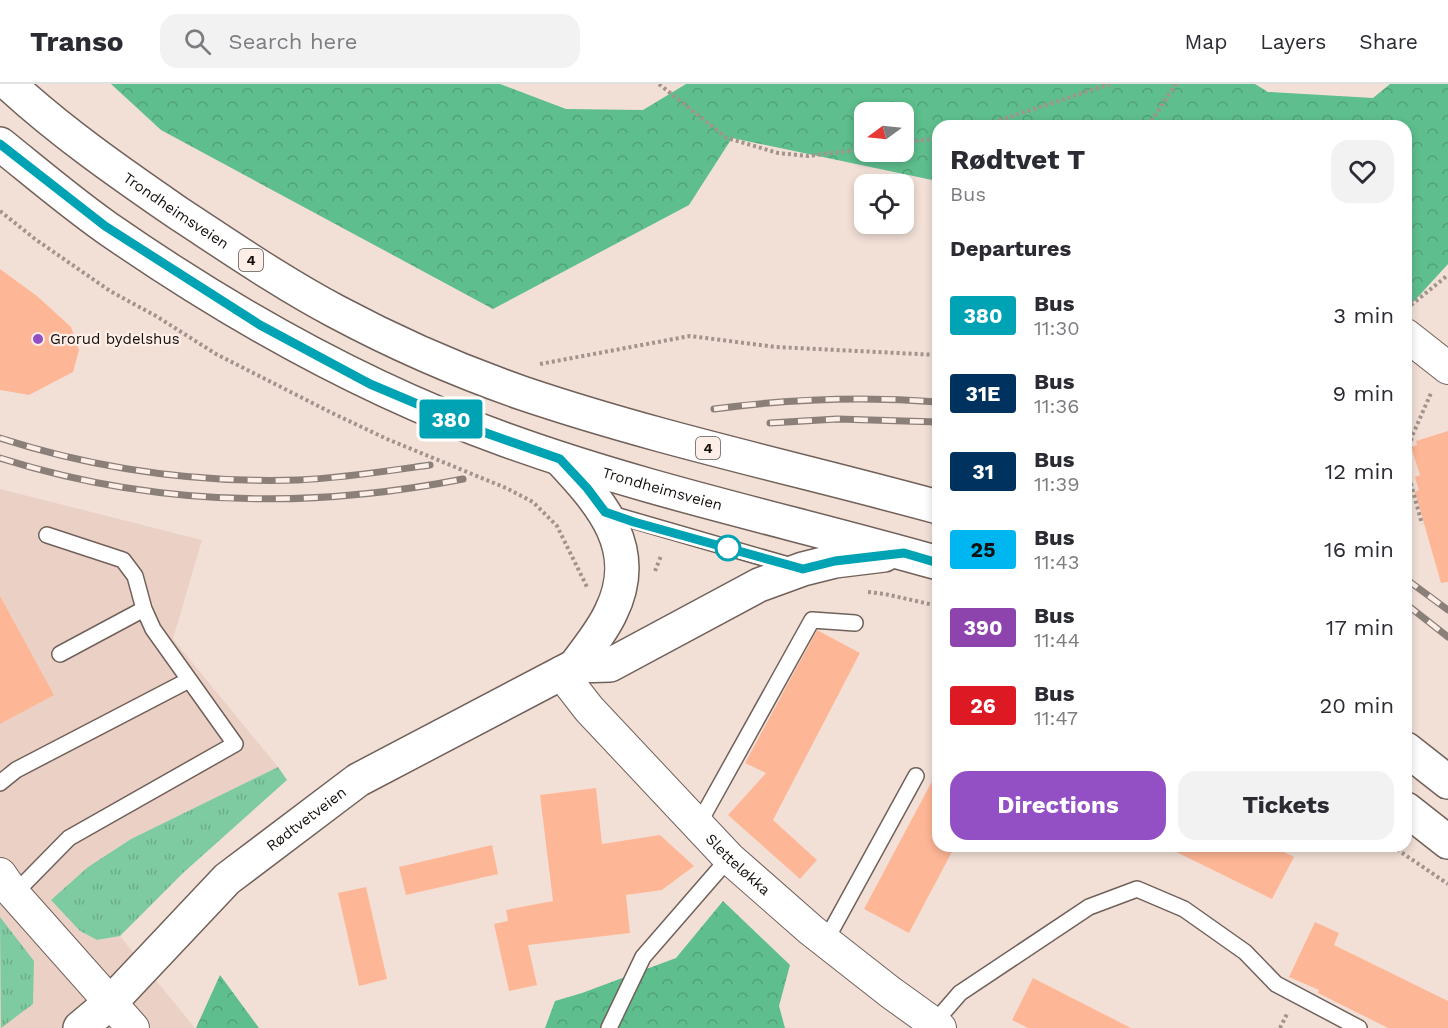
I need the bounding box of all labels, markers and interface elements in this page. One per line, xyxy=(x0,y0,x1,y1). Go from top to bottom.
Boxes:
search box xyxy=(160,14,580,68)
text: Transo xyxy=(30,25,124,58)
icon: search xyxy=(181,25,214,58)
text: Search here xyxy=(229,29,358,54)
text: Map xyxy=(1184,29,1227,54)
text: Layers xyxy=(1260,29,1326,54)
text: Share xyxy=(1359,29,1418,54)
north arrow xyxy=(854,102,914,162)
map controls xyxy=(854,102,914,234)
button: heart xyxy=(1331,140,1394,203)
text: Rødtvet T xyxy=(950,143,1085,176)
street label: Trondheimsveien xyxy=(120,169,232,253)
button: locate xyxy=(854,174,914,234)
text: Bus xyxy=(950,182,986,206)
text: Departures xyxy=(950,236,1071,261)
road number: 4 xyxy=(239,249,263,271)
text: Bus xyxy=(1034,291,1074,316)
text: 380 xyxy=(963,303,1003,328)
text: 3 min xyxy=(1333,303,1394,328)
text: 11:30 xyxy=(1034,316,1080,340)
place label: Grorud bydelshus xyxy=(50,330,180,348)
marker: Grorud bydelshus xyxy=(31,332,45,346)
text: Bus xyxy=(1034,369,1074,394)
text: 31E xyxy=(966,381,1000,406)
text: 9 min xyxy=(1332,381,1394,406)
text: 11:36 xyxy=(1034,394,1079,418)
line badge: 380 xyxy=(416,400,486,438)
text: 380 xyxy=(431,407,471,432)
road number: 4 xyxy=(696,437,720,459)
text: Bus xyxy=(1034,447,1074,472)
text: 31 xyxy=(972,459,994,484)
text: 12 min xyxy=(1325,459,1394,484)
street label: Trondheimsveien xyxy=(600,463,724,514)
text: 11:39 xyxy=(1034,472,1080,496)
text: Bus xyxy=(1034,525,1074,550)
unlabelled marker xyxy=(715,535,741,561)
text: 25 xyxy=(971,537,995,562)
text: 16 min xyxy=(1324,537,1394,562)
text: 11:43 xyxy=(1034,550,1079,574)
text: Bus xyxy=(1034,603,1074,628)
text: 390 xyxy=(964,615,1002,640)
text: 17 min xyxy=(1326,615,1394,640)
text: 11:44 xyxy=(1034,628,1080,652)
text: Bus xyxy=(1034,681,1074,706)
text: 26 xyxy=(970,693,996,718)
text: 20 min xyxy=(1320,693,1394,718)
text: 11:47 xyxy=(1034,706,1078,730)
button: Directions xyxy=(950,771,1166,840)
button: Tickets xyxy=(1178,771,1394,840)
street label: Rødtvetveien xyxy=(263,783,350,855)
street label: Sletteløkka xyxy=(702,830,774,899)

